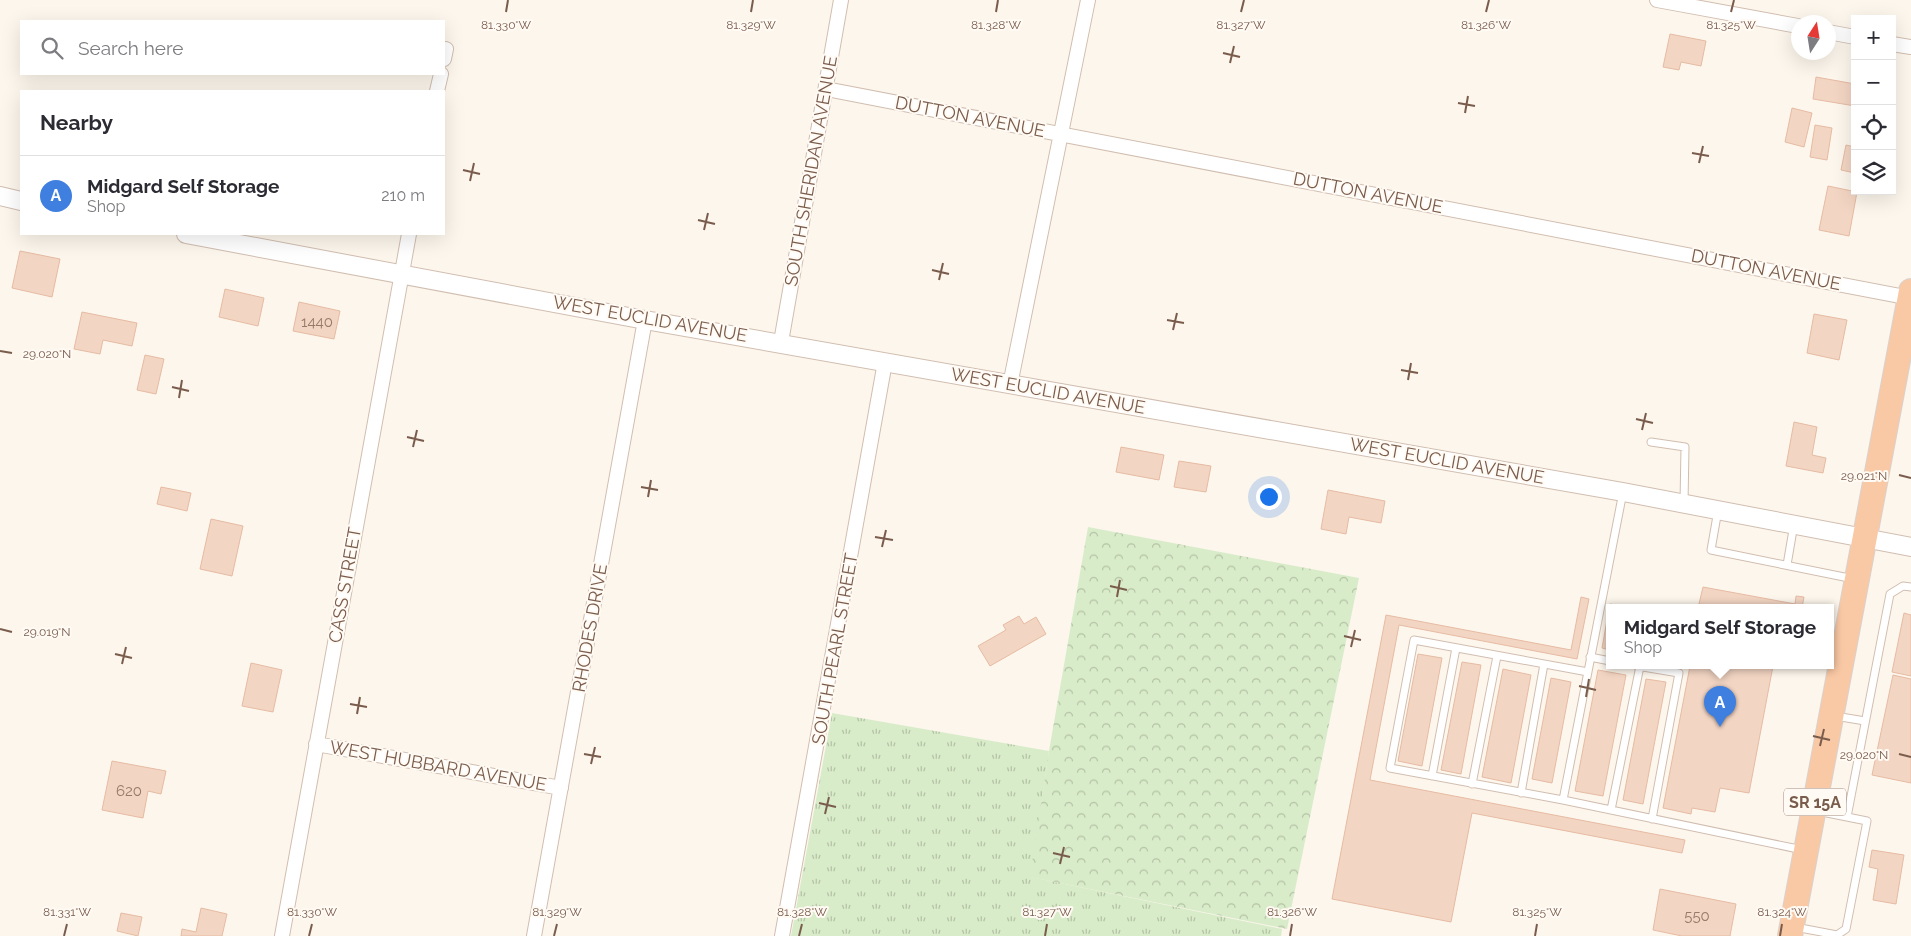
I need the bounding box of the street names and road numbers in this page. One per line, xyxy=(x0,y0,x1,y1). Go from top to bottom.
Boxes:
street label: SOUTH SHERIDAN AVENUE xyxy=(780,54,841,288)
street label: DUTTON AVENUE xyxy=(893,92,1047,141)
street label: DUTTON AVENUE xyxy=(1291,168,1445,217)
street label: DUTTON AVENUE xyxy=(1689,245,1843,294)
street label: WEST EUCLID AVENUE xyxy=(551,291,749,346)
street label: WEST EUCLID AVENUE xyxy=(949,363,1147,418)
street label: WEST EUCLID AVENUE xyxy=(1348,433,1546,488)
street label: CASS STREET xyxy=(324,525,365,644)
street label: SOUTH PEARL STREET xyxy=(807,552,862,746)
street label: RHODES DRIVE xyxy=(568,562,611,694)
street label: WEST HUBBARD AVENUE xyxy=(328,736,548,795)
road number: SR 15A xyxy=(1784,789,1846,816)

